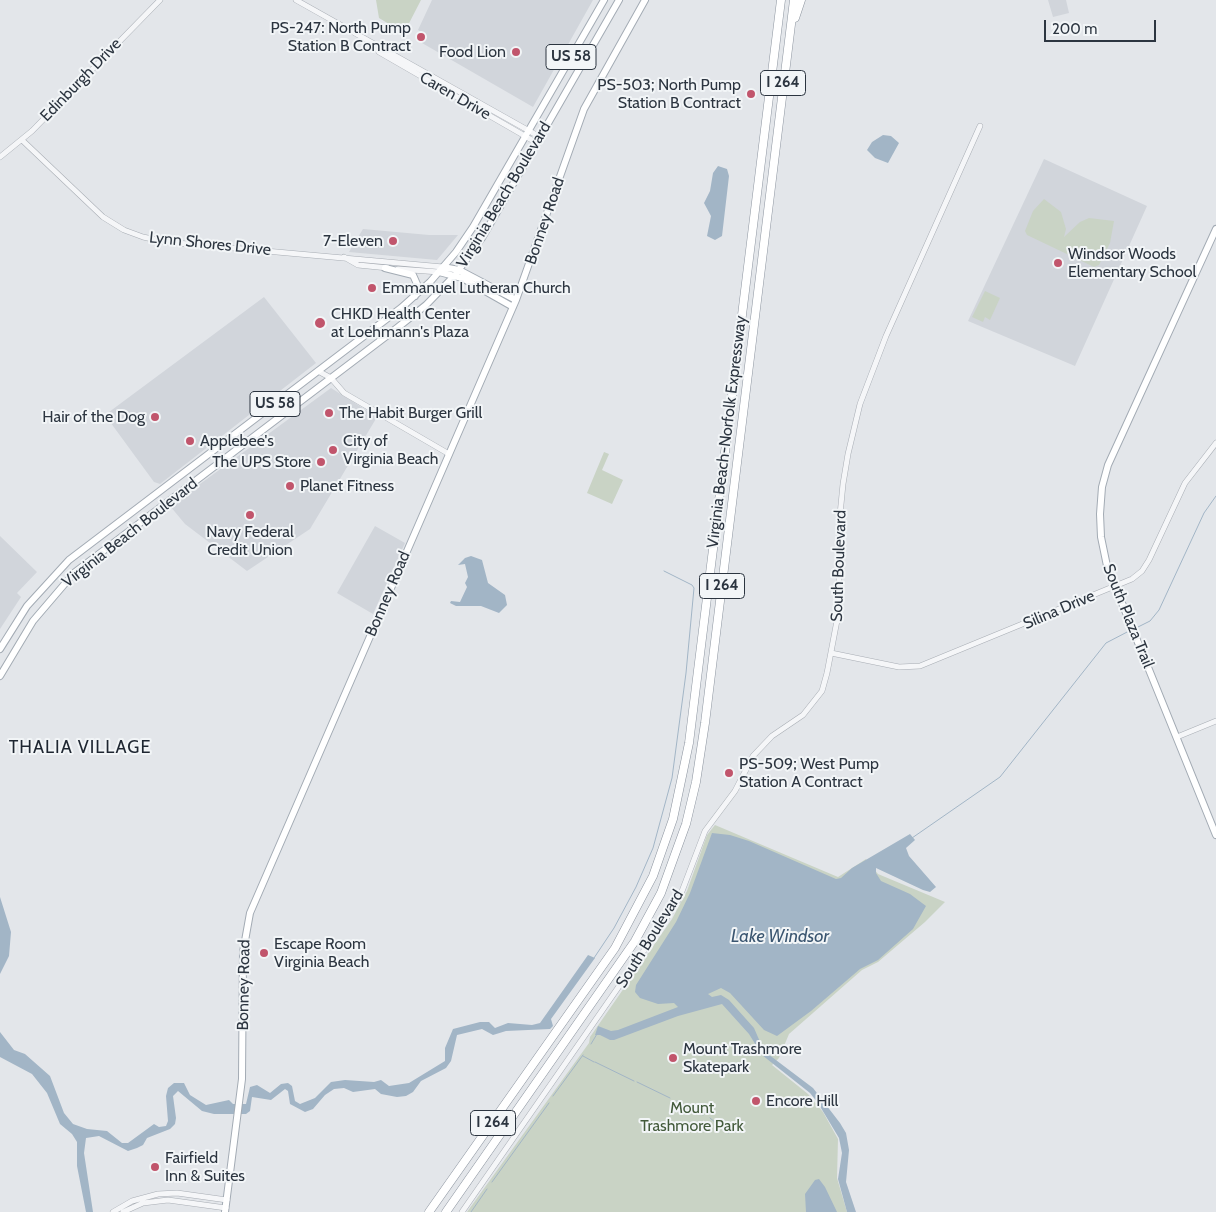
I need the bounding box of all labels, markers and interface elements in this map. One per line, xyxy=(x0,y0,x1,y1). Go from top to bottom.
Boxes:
scale bar xyxy=(1046,10,1158,42)
place label: PS-247: North Pump Station B Contract xyxy=(270,18,411,56)
text: 200 m xyxy=(1052,20,1097,38)
marker: PS-247: North Pump Station B Contract xyxy=(415,31,427,43)
street label: Edinburgh Drive xyxy=(37,34,125,126)
place label: Food Lion xyxy=(439,42,506,62)
road number: US 58 xyxy=(546,44,596,70)
marker: Food Lion xyxy=(510,46,522,58)
street label: Caren Drive xyxy=(416,68,494,124)
road number: I 264 xyxy=(760,70,806,96)
place label: PS-503; North Pump Station B Contract xyxy=(597,75,741,113)
marker: PS-503; North Pump Station B Contract xyxy=(745,88,757,100)
street label: Virginia Beach Boulevard xyxy=(453,119,555,271)
street label: Bonney Road xyxy=(521,175,569,267)
street label: Lynn Shores Drive xyxy=(148,228,272,260)
place label: 7-Eleven xyxy=(323,231,383,251)
marker: 7-Eleven xyxy=(387,235,399,247)
place label: Windsor Woods Elementary School xyxy=(1068,244,1196,282)
marker: Windsor Woods Elementary School xyxy=(1052,257,1064,269)
place label: Emmanuel Lutheran Church xyxy=(382,278,571,298)
marker: Emmanuel Lutheran Church xyxy=(366,282,378,294)
place label: CHKD Health Center at Loehmann's Plaza xyxy=(331,304,470,342)
street label: Virginia Beach-Norfolk Expressway xyxy=(703,315,751,549)
marker: CHKD Health Center at Loehmann's Plaza xyxy=(313,316,327,330)
road number: US 58 xyxy=(250,392,300,416)
place label: The Habit Burger Grill xyxy=(339,403,482,423)
place label: Hair of the Dog xyxy=(42,407,145,427)
marker: The Habit Burger Grill xyxy=(323,407,335,419)
marker: Hair of the Dog xyxy=(149,411,161,423)
place label: Applebee's xyxy=(200,431,274,451)
place label: City of Virginia Beach xyxy=(343,431,438,469)
marker: Applebee's xyxy=(184,435,196,447)
marker: City of Virginia Beach xyxy=(327,444,339,456)
place label: The UPS Store xyxy=(212,452,311,472)
marker: The UPS Store xyxy=(315,456,327,468)
street label: Virginia Beach Boulevard xyxy=(58,474,202,592)
place label: Planet Fitness xyxy=(300,476,394,496)
marker: Planet Fitness xyxy=(284,480,296,492)
marker: Navy Federal Credit Union xyxy=(244,509,256,521)
street label: South Boulevard xyxy=(827,510,851,622)
place label: Navy Federal Credit Union xyxy=(206,522,294,560)
street label: Bonney Road xyxy=(361,548,415,640)
street label: South Plaza Trail xyxy=(1098,561,1158,671)
road number: I 264 xyxy=(700,574,744,598)
street label: Silina Drive xyxy=(1020,586,1098,634)
district label: THALIA VILLAGE xyxy=(7,737,153,759)
place label: PS-509; West Pump Station A Contract xyxy=(739,754,879,792)
marker: PS-509; West Pump Station A Contract xyxy=(723,767,735,779)
street label: South Boulevard xyxy=(612,886,688,992)
water label: Lake Windsor xyxy=(731,926,829,948)
place label: Escape Room Virginia Beach xyxy=(274,934,369,972)
street label: Bonney Road xyxy=(234,939,254,1031)
marker: Escape Room Virginia Beach xyxy=(258,947,270,959)
place label: Mount Trashmore Skatepark xyxy=(683,1039,802,1077)
marker: Mount Trashmore Skatepark xyxy=(667,1052,679,1064)
place label: Encore Hill xyxy=(766,1091,838,1111)
marker: Encore Hill xyxy=(750,1095,762,1107)
park label: Mount Trashmore Park xyxy=(640,1098,744,1136)
road number: I 264 xyxy=(470,1110,516,1136)
place label: Fairfield Inn & Suites xyxy=(165,1148,245,1186)
marker: Fairfield Inn & Suites xyxy=(149,1161,161,1173)

